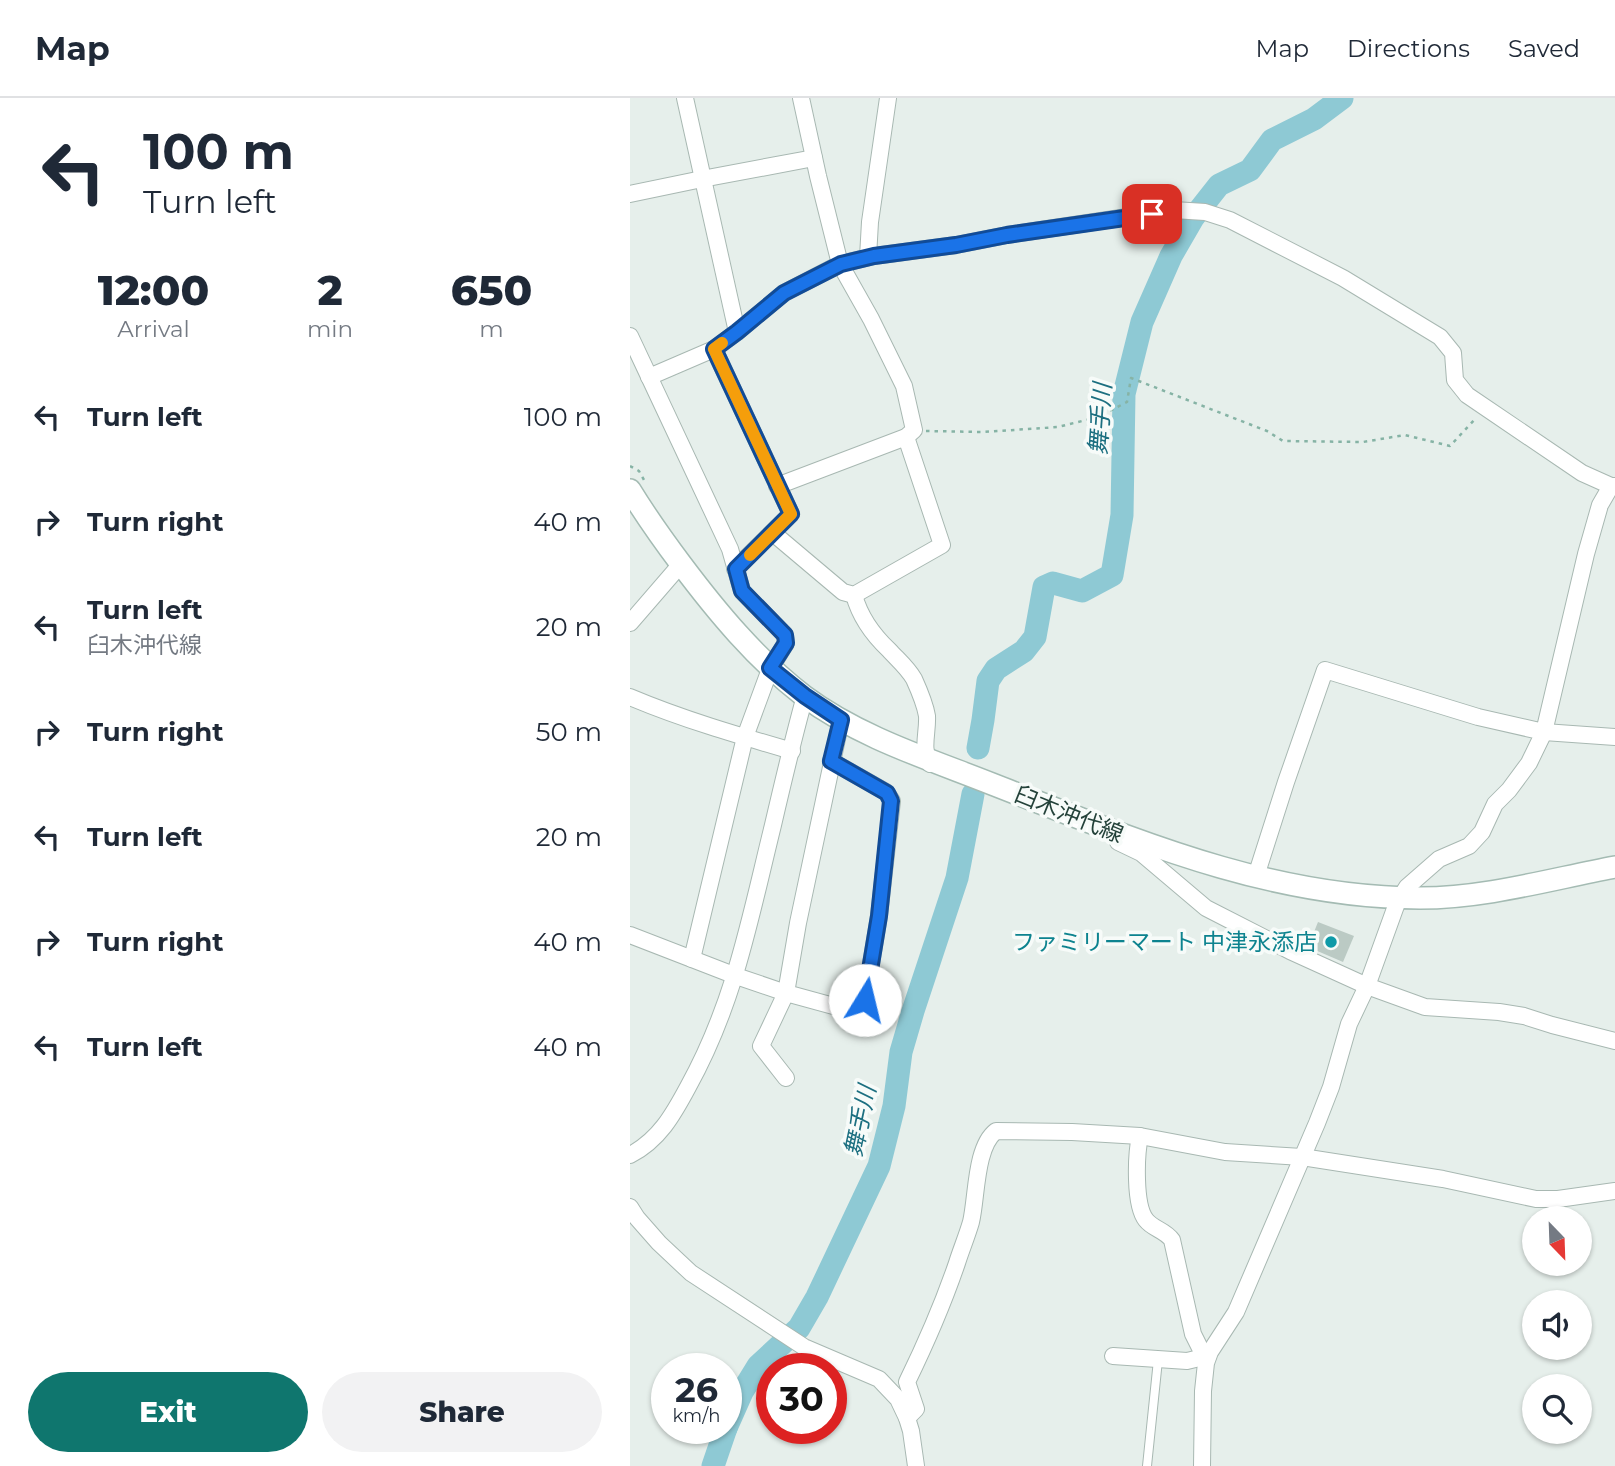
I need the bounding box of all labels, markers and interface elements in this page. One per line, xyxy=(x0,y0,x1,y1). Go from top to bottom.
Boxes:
text: Map xyxy=(35,28,110,68)
text: Map xyxy=(1256,34,1309,63)
text: Directions xyxy=(1347,34,1470,63)
text: Saved xyxy=(1508,34,1580,63)
text: 100 m xyxy=(143,122,294,181)
icon: left xyxy=(28,126,119,217)
text: Turn left xyxy=(143,182,277,221)
pin xyxy=(1122,184,1182,244)
icon: arrive xyxy=(1133,195,1171,233)
text: 12:00 xyxy=(98,264,209,316)
text: 2 xyxy=(317,264,343,316)
text: 650 xyxy=(451,264,532,316)
text: Arrival xyxy=(117,315,190,343)
text: min xyxy=(307,315,353,343)
text: m xyxy=(479,315,504,343)
water label: 舞手川 xyxy=(1083,379,1117,456)
icon: left xyxy=(28,398,66,436)
text: Turn left xyxy=(87,401,203,433)
text: 100 m xyxy=(524,401,602,433)
icon: right xyxy=(28,503,66,541)
text: Turn right xyxy=(87,506,223,538)
text: 40 m xyxy=(533,506,602,538)
text: Turn left xyxy=(87,594,203,626)
icon: left xyxy=(28,608,66,646)
text: 20 m xyxy=(536,611,602,643)
text: 臼木沖代線 xyxy=(87,631,202,659)
icon: right xyxy=(28,713,66,751)
text: Turn right xyxy=(87,716,223,748)
text: 50 m xyxy=(536,716,602,748)
street label: 臼木沖代線 xyxy=(1010,779,1128,849)
icon: left xyxy=(28,818,66,856)
text: Turn left xyxy=(87,821,203,853)
text: 20 m xyxy=(536,821,602,853)
icon: right xyxy=(28,923,66,961)
text: Turn right xyxy=(87,926,223,958)
text: 40 m xyxy=(533,926,602,958)
place label: ファミリーマート 中津永添店 xyxy=(1012,928,1317,956)
marker: ファミリーマート 中津永添店 xyxy=(1323,934,1339,950)
position arrow xyxy=(828,963,902,1037)
icon: left xyxy=(28,1028,66,1066)
text: Turn left xyxy=(87,1031,203,1063)
text: 40 m xyxy=(533,1031,602,1063)
water label: 舞手川 xyxy=(838,1080,882,1159)
north arrow xyxy=(1522,1206,1592,1276)
map controls xyxy=(1522,1206,1592,1444)
button: sound xyxy=(1522,1290,1592,1360)
speed limit sign: 30 xyxy=(756,1353,847,1444)
text: 26 xyxy=(675,1368,718,1411)
button: Exit xyxy=(28,1372,308,1452)
button: Share xyxy=(322,1372,602,1452)
button: search xyxy=(1522,1374,1592,1444)
text: km/h xyxy=(672,1405,721,1427)

